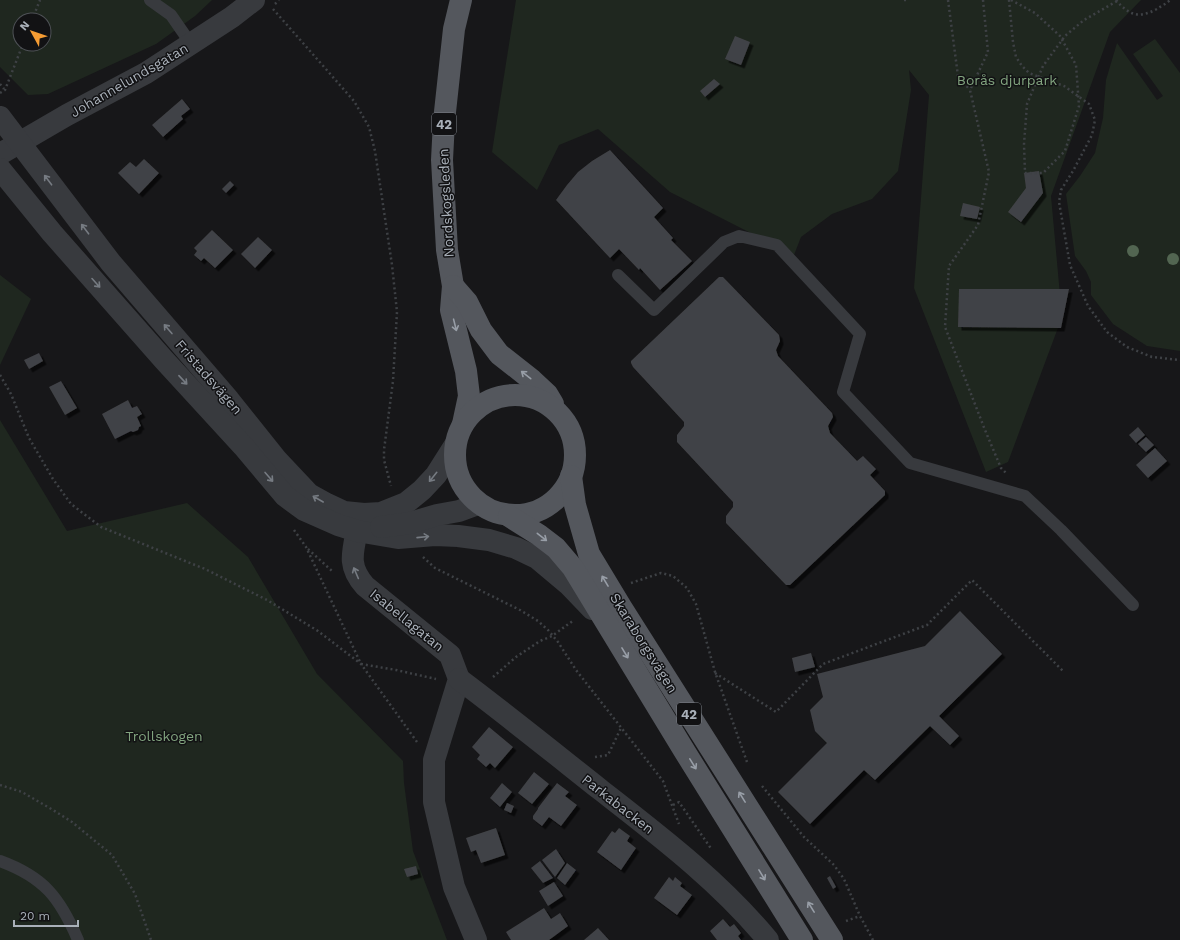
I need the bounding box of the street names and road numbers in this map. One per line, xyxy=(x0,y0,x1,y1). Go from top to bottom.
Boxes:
street label: Johannelundsgatan xyxy=(67,40,191,120)
road number: 42 xyxy=(432,113,456,135)
street label: Nordskogsleden xyxy=(435,148,457,258)
street label: Fristadsvägen xyxy=(172,336,246,418)
street label: Isabellagatan xyxy=(367,585,447,655)
street label: Skaraborgsvägen xyxy=(607,590,681,696)
road number: 42 xyxy=(677,703,701,725)
street label: Parkabacken xyxy=(579,771,657,837)

